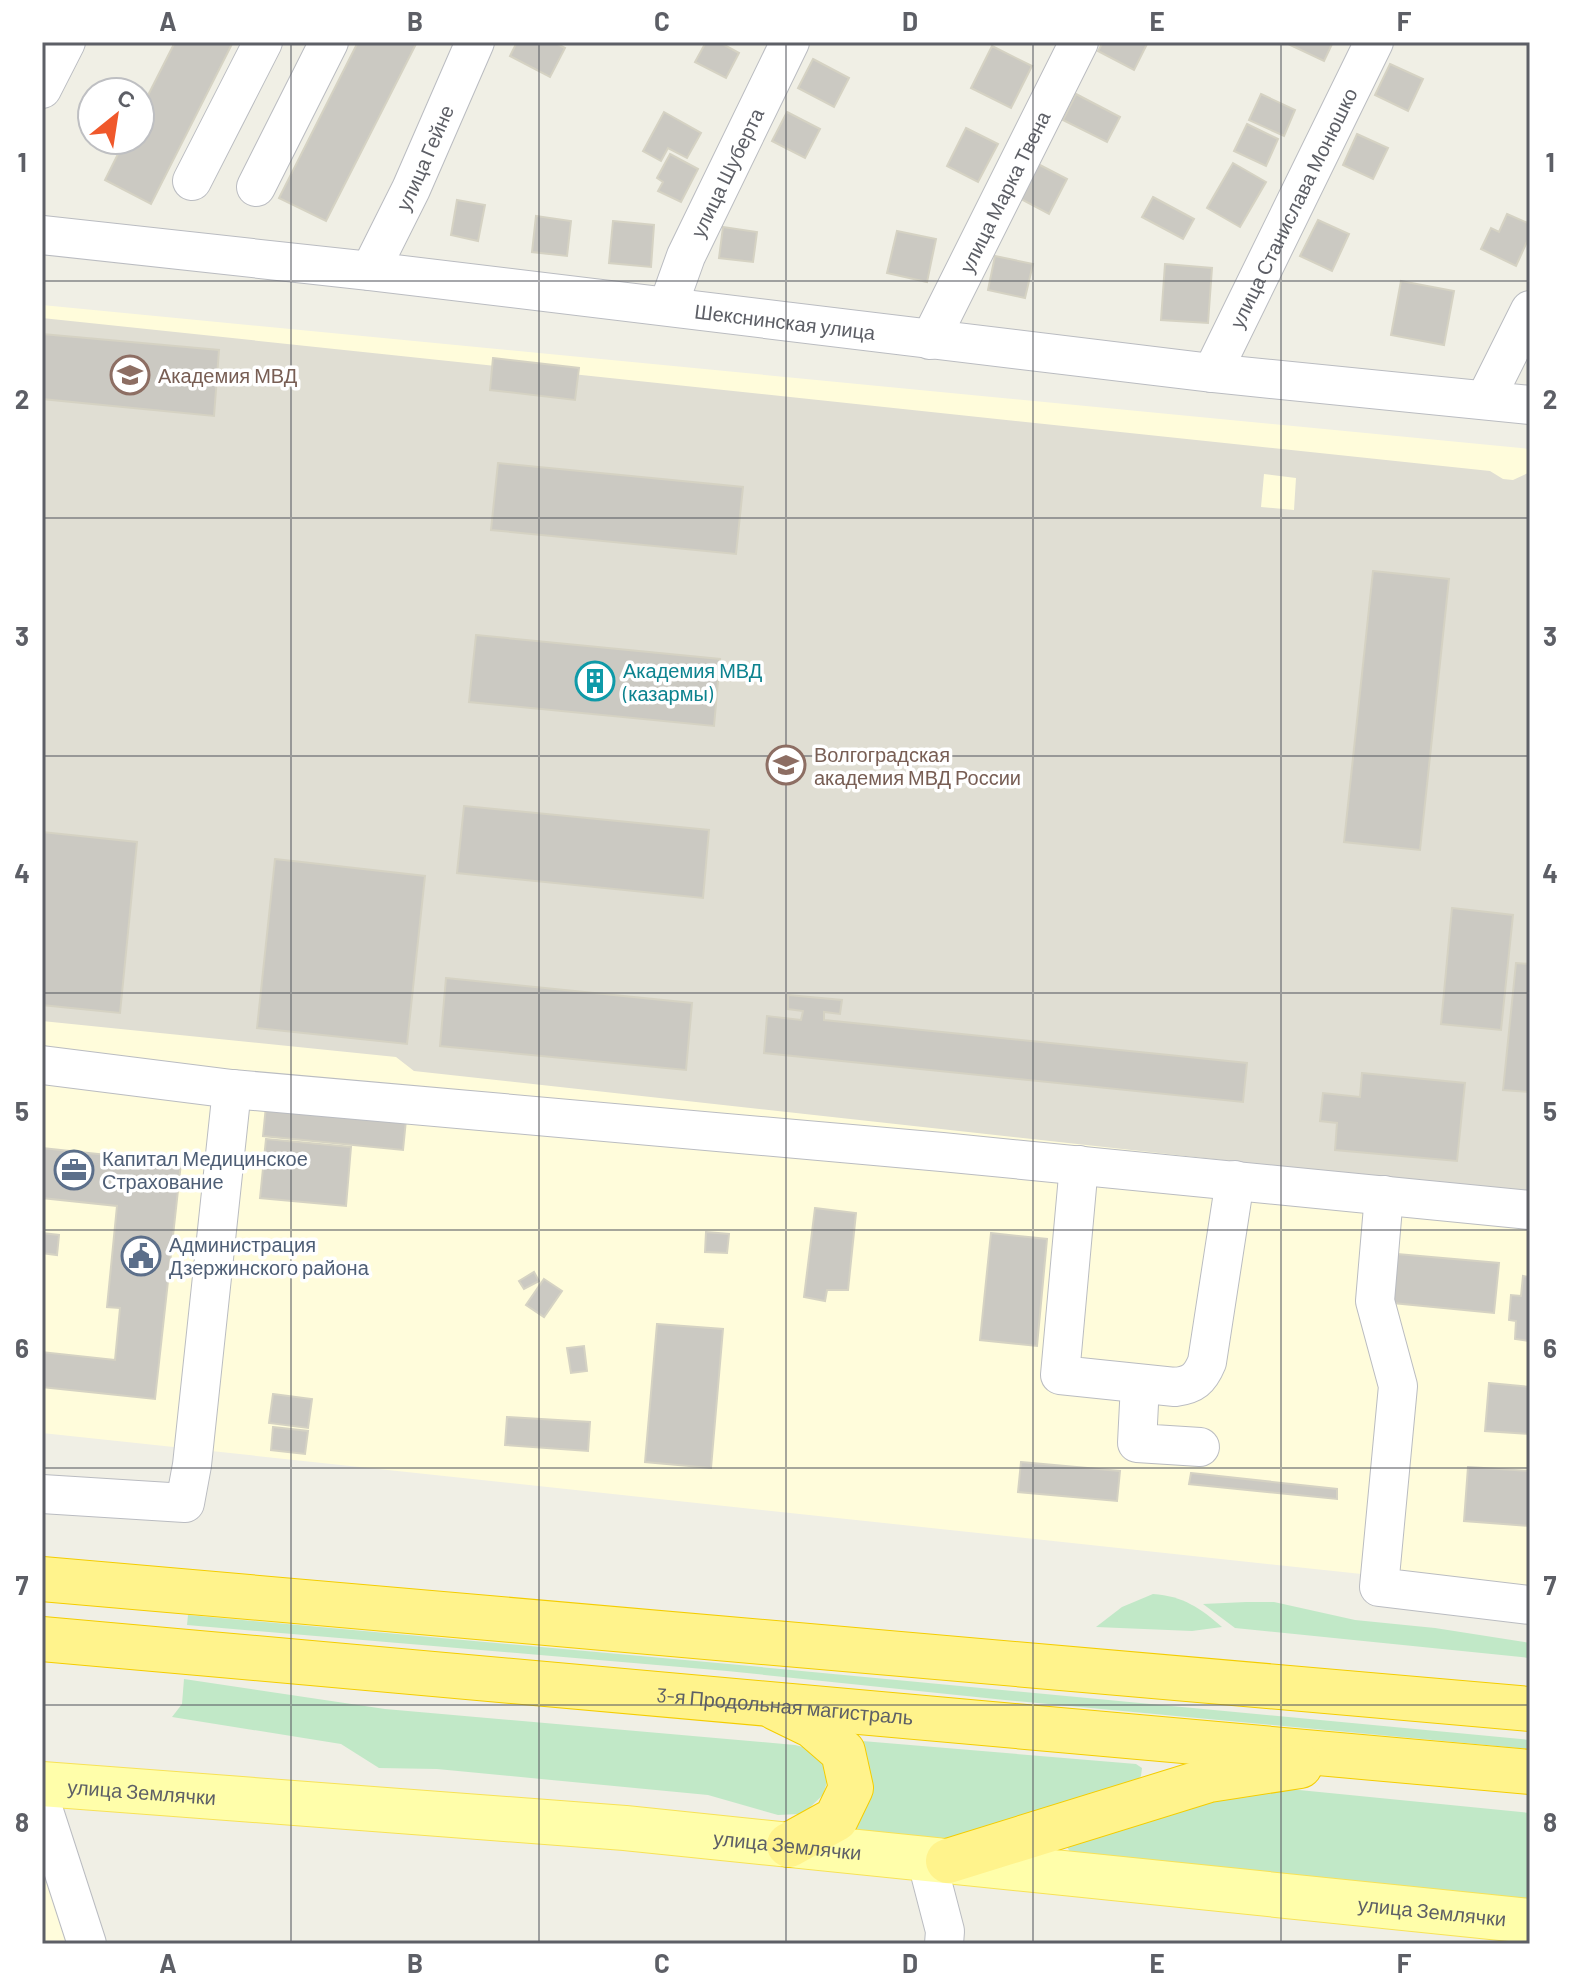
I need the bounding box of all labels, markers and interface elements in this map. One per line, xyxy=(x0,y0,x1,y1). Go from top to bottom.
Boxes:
text: A xyxy=(159,5,177,36)
text: B xyxy=(407,5,423,36)
text: C xyxy=(654,5,670,36)
text: D xyxy=(902,5,918,36)
text: E xyxy=(1149,5,1165,36)
text: F xyxy=(1397,5,1412,36)
north arrow xyxy=(76,76,156,156)
text: С xyxy=(113,83,140,113)
street label: улица Станислава Монюшко xyxy=(1224,84,1362,332)
street label: улица Гейне xyxy=(390,101,458,214)
street label: улица Шуберта xyxy=(685,103,769,241)
street label: улица Марка Твена xyxy=(954,106,1055,276)
text: 1 xyxy=(17,146,27,177)
text: 1 xyxy=(1545,146,1555,177)
street label: Шекснинская улица xyxy=(693,298,878,344)
school or university icon: Академия МВД xyxy=(109,354,151,396)
place label: Академия МВД xyxy=(158,363,298,387)
text: 2 xyxy=(15,383,29,414)
text: 2 xyxy=(1543,383,1557,414)
text: 3 xyxy=(15,620,29,651)
text: 3 xyxy=(1543,620,1557,651)
place label: Академия МВД (казармы) xyxy=(622,658,763,705)
building icon: Академия МВД (казармы) xyxy=(574,660,616,702)
place label: Волгоградская академия МВД России xyxy=(814,742,1021,789)
school or university icon: Волгоградская академия МВД России xyxy=(765,744,807,786)
text: 4 xyxy=(14,857,30,888)
text: 4 xyxy=(1542,857,1558,888)
text: 5 xyxy=(15,1095,29,1126)
text: 5 xyxy=(1543,1095,1557,1126)
place label: Капитал Медицинское Страхование xyxy=(102,1146,308,1193)
office icon: Капитал Медицинское Страхование xyxy=(53,1149,95,1191)
place label: Администрация Дзержинского района xyxy=(169,1232,370,1279)
public building icon: Администрация Дзержинского района xyxy=(120,1235,162,1277)
text: 6 xyxy=(15,1332,29,1363)
text: 6 xyxy=(1543,1332,1557,1363)
text: 7 xyxy=(16,1569,29,1600)
text: 7 xyxy=(1544,1569,1557,1600)
street label: 3-я Продольная магистраль xyxy=(656,1682,914,1729)
street label: улица Землячки xyxy=(67,1774,217,1809)
text: 8 xyxy=(15,1806,29,1837)
text: 8 xyxy=(1543,1806,1557,1837)
street label: улица Землячки xyxy=(712,1825,863,1864)
street label: улица Землячки xyxy=(1357,1891,1507,1930)
text: A xyxy=(159,1947,177,1978)
text: B xyxy=(407,1947,423,1978)
text: C xyxy=(654,1947,670,1978)
text: D xyxy=(902,1947,918,1978)
text: E xyxy=(1149,1947,1165,1978)
text: F xyxy=(1397,1947,1412,1978)

